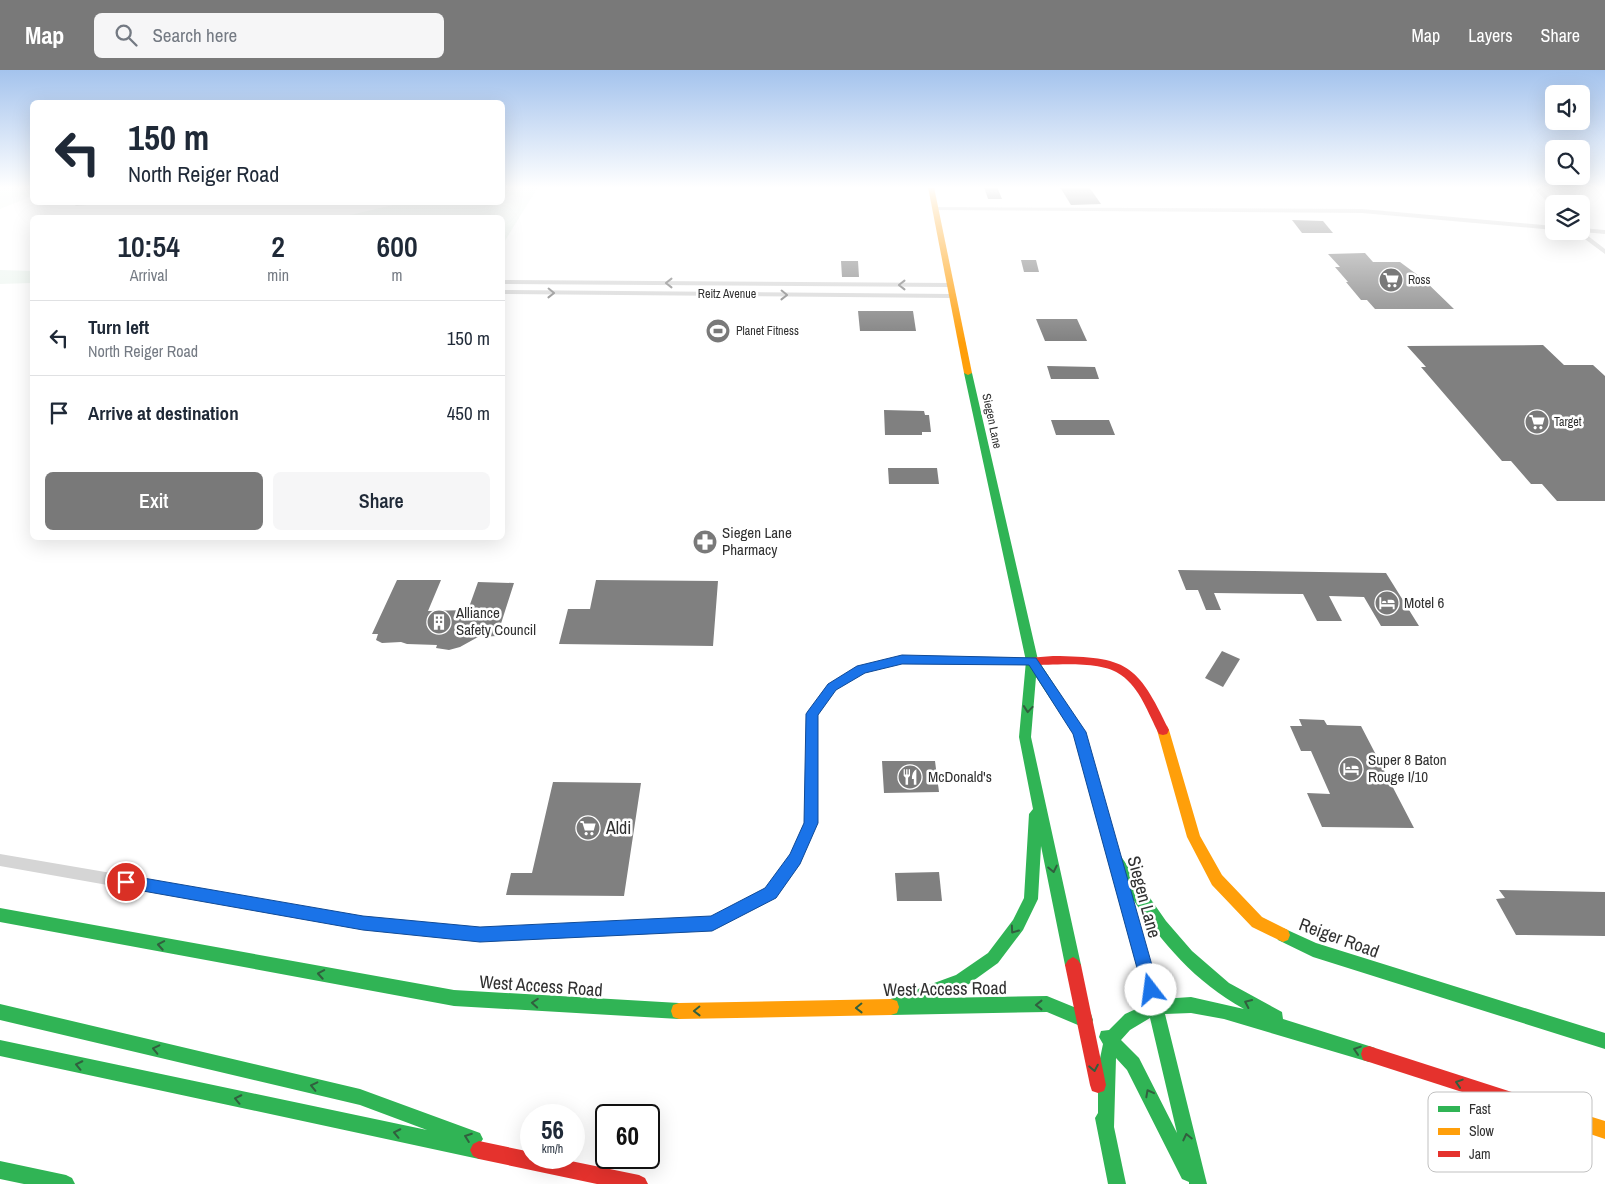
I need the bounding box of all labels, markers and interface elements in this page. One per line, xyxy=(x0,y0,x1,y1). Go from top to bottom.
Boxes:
search box xyxy=(94,13,444,58)
text: Map xyxy=(25,19,64,51)
icon: search xyxy=(112,21,140,49)
text: Search here xyxy=(152,22,237,48)
text: Map xyxy=(1412,23,1440,48)
text: Layers xyxy=(1468,23,1513,48)
text: Share xyxy=(1541,23,1580,48)
map controls xyxy=(1545,85,1590,240)
button: sound xyxy=(1545,85,1590,130)
text: 150 m xyxy=(128,114,209,161)
icon: left xyxy=(45,120,110,185)
button: search xyxy=(1545,140,1590,185)
text: North Reiger Road xyxy=(128,159,279,189)
button: layers xyxy=(1545,195,1590,240)
text: 10:54 xyxy=(117,226,180,266)
text: 2 xyxy=(271,226,285,266)
text: 600 xyxy=(377,226,418,266)
text: Arrival xyxy=(130,264,168,286)
text: min xyxy=(267,264,289,286)
text: m xyxy=(392,264,403,286)
supermarket icon: Ross xyxy=(1378,267,1404,293)
place label: Ross xyxy=(1408,272,1430,288)
one-way arrow xyxy=(665,278,672,288)
one-way arrow xyxy=(897,280,905,290)
street label: Reitz Avenue xyxy=(698,286,756,302)
one-way arrow xyxy=(548,288,555,298)
one-way arrow xyxy=(780,290,788,300)
text: Turn left xyxy=(88,314,149,340)
sports icon: Planet Fitness xyxy=(705,318,731,344)
place label: Planet Fitness xyxy=(736,323,799,339)
icon: left xyxy=(45,324,73,352)
text: 150 m xyxy=(447,325,490,351)
text: North Reiger Road xyxy=(88,340,198,362)
street label: Siegen Lane xyxy=(978,392,1006,450)
icon: arrive xyxy=(45,399,73,427)
text: Arrive at destination xyxy=(88,400,239,426)
text: 450 m xyxy=(447,400,490,426)
supermarket icon: Target xyxy=(1524,409,1550,435)
place label: Target xyxy=(1554,414,1582,430)
button: Exit xyxy=(45,472,263,530)
button: Share xyxy=(273,472,490,530)
place label: Siegen Lane Pharmacy xyxy=(722,522,792,560)
pharmacy icon: Siegen Lane Pharmacy xyxy=(692,529,718,555)
hotel icon: Motel 6 xyxy=(1374,590,1400,616)
place label: Motel 6 xyxy=(1404,592,1444,613)
place label: Alliance Safety Council xyxy=(455,602,536,640)
building icon: Alliance Safety Council xyxy=(426,609,452,635)
one-way arrow xyxy=(1022,706,1033,714)
place label: Super 8 Baton Rouge I/10 xyxy=(1368,749,1447,787)
hotel icon: Super 8 Baton Rouge I/10 xyxy=(1338,756,1364,782)
restaurant icon: McDonald's xyxy=(897,764,923,790)
place label: McDonald's xyxy=(928,766,992,787)
supermarket icon: Aldi xyxy=(575,815,601,841)
place label: Aldi xyxy=(605,815,631,840)
street label: Siegen Lane xyxy=(1122,853,1167,941)
pin xyxy=(105,861,147,903)
one-way arrow xyxy=(1047,864,1058,873)
icon: arrive xyxy=(112,868,140,896)
street label: Reiger Road xyxy=(1296,911,1383,964)
one-way arrow xyxy=(1011,924,1020,934)
one-way arrow xyxy=(157,940,166,950)
position arrow xyxy=(1124,963,1176,1015)
one-way arrow xyxy=(317,969,326,979)
street label: West Access Road xyxy=(479,969,604,1002)
street label: West Access Road xyxy=(883,975,1007,1002)
one-way arrow xyxy=(530,998,538,1009)
one-way arrow xyxy=(1035,1000,1043,1010)
one-way arrow xyxy=(1245,1000,1254,1010)
one-way arrow xyxy=(855,1003,863,1013)
one-way arrow xyxy=(693,1006,700,1016)
one-way arrow xyxy=(151,1044,160,1055)
one-way arrow xyxy=(1353,1045,1362,1055)
one-way arrow xyxy=(74,1060,83,1071)
one-way arrow xyxy=(1089,1064,1099,1072)
one-way arrow xyxy=(1455,1078,1464,1088)
one-way arrow xyxy=(309,1081,318,1092)
one-way arrow xyxy=(1145,1089,1155,1098)
legend xyxy=(1428,1092,1592,1172)
one-way arrow xyxy=(233,1094,242,1105)
text: Fast xyxy=(1469,1100,1491,1118)
speed limit sign: 60 xyxy=(595,1104,660,1169)
text: 56 xyxy=(541,1113,564,1147)
text: Slow xyxy=(1469,1122,1495,1140)
one-way arrow xyxy=(392,1128,401,1139)
one-way arrow xyxy=(1182,1132,1193,1141)
one-way arrow xyxy=(464,1133,473,1143)
text: km/h xyxy=(542,1141,563,1157)
text: Jam xyxy=(1469,1145,1491,1163)

